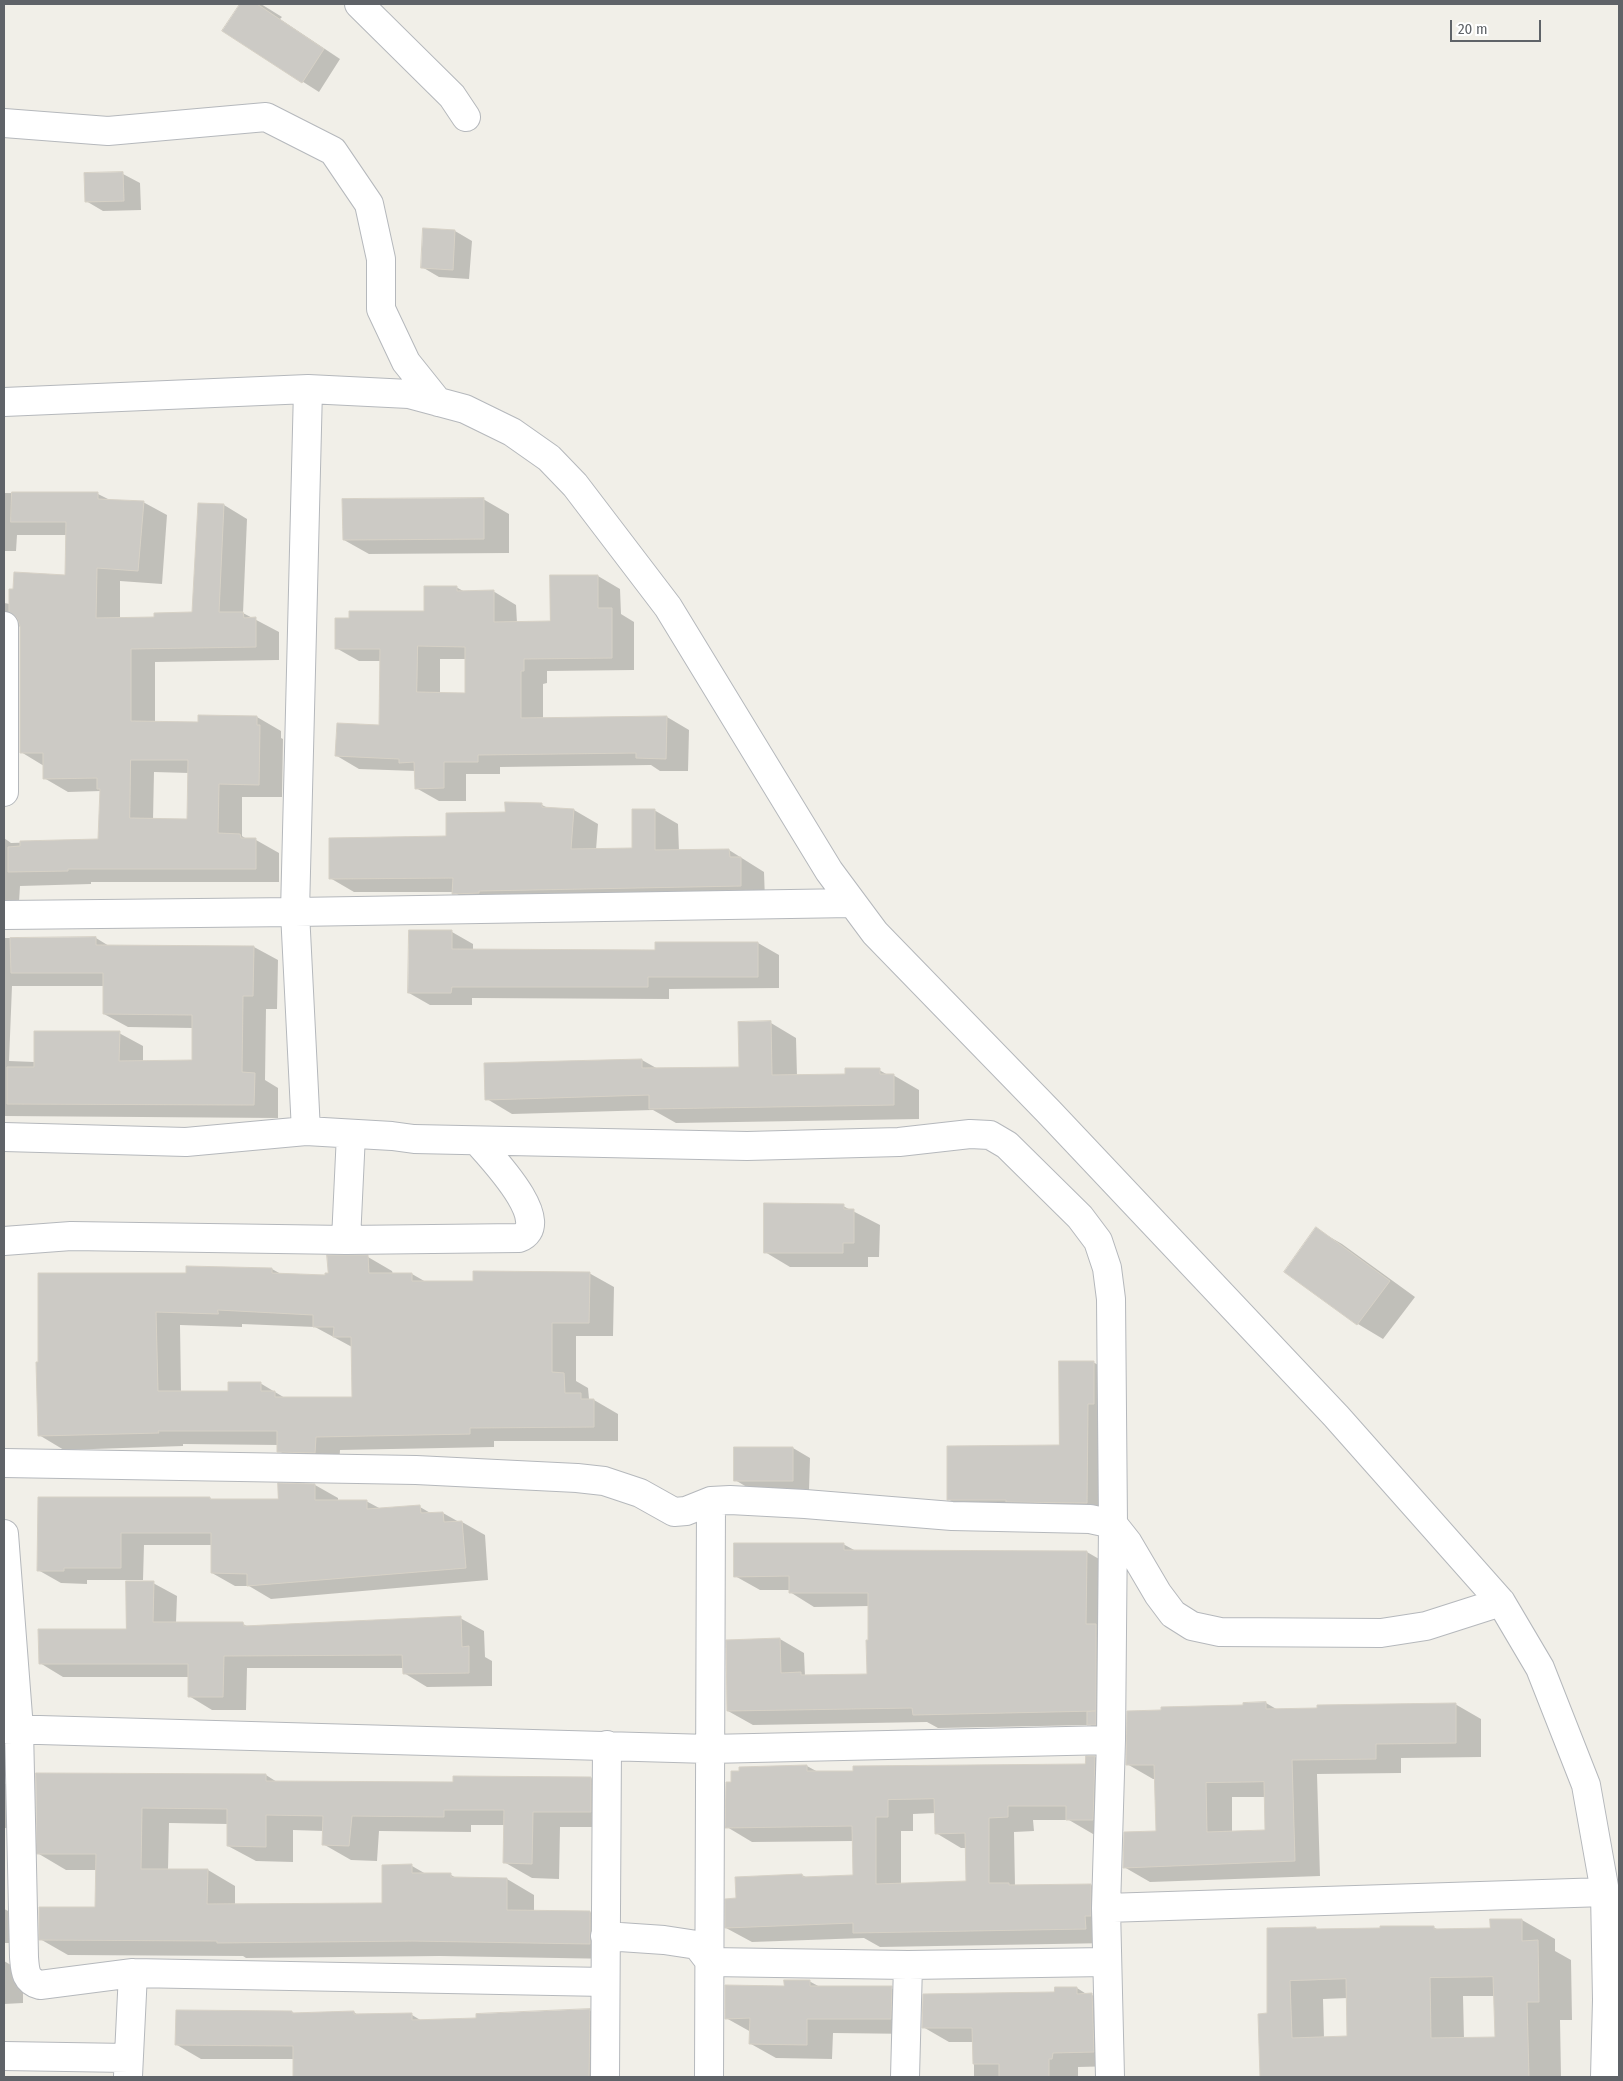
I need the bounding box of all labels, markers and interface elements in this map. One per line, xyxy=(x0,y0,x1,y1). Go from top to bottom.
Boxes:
scale bar xyxy=(1453,10,1544,42)
text: 20 m xyxy=(1458,20,1488,38)

